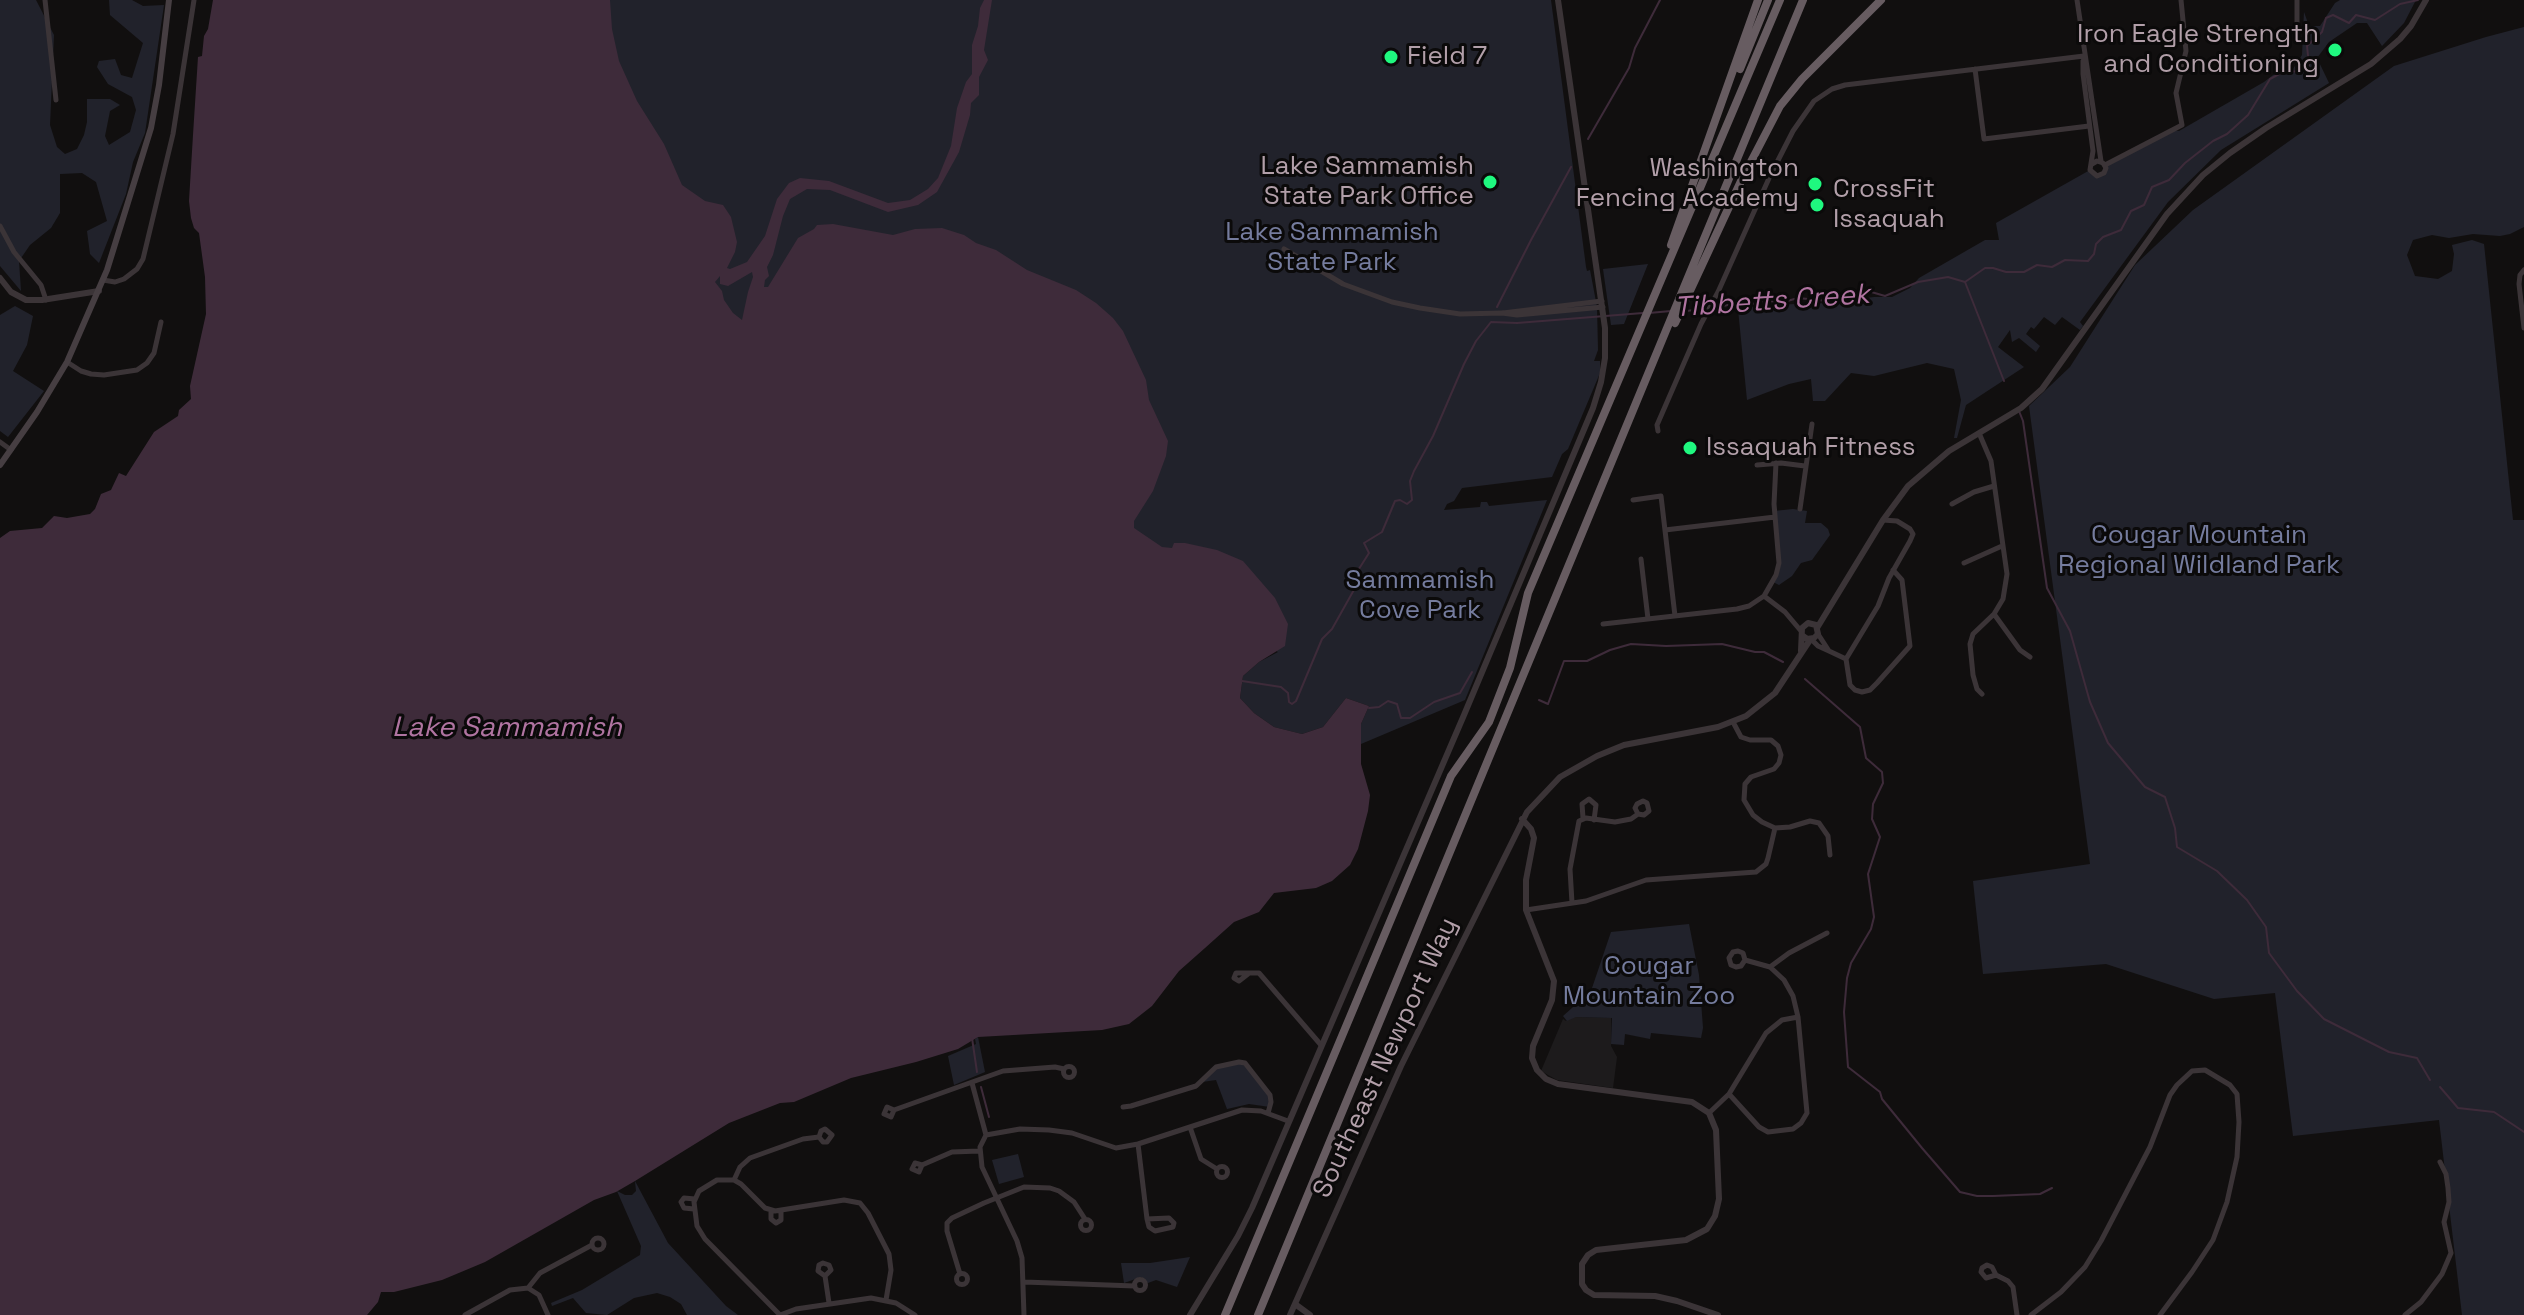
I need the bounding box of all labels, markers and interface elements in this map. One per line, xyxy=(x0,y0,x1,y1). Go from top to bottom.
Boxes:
place label: Iron Eagle Strength and Conditioning xyxy=(2077,19,2319,80)
place label: Field 7 xyxy=(1407,41,1487,73)
marker: Iron Eagle Strength and Conditioning xyxy=(2326,41,2344,59)
marker: Field 7 xyxy=(1382,48,1400,66)
place label: Lake Sammamish State Park Office xyxy=(1261,151,1474,212)
place label: Washington Fencing Academy xyxy=(1576,153,1799,214)
marker: Lake Sammamish State Park Office xyxy=(1481,173,1499,191)
place label: CrossFit Issaquah xyxy=(1833,174,1945,236)
marker: Washington Fencing Academy xyxy=(1806,175,1824,193)
marker: CrossFit Issaquah xyxy=(1808,196,1826,214)
park label: Lake Sammamish State Park xyxy=(1225,217,1439,278)
water label: Tibbetts Creek xyxy=(1673,278,1871,326)
place label: Issaquah Fitness xyxy=(1706,432,1916,464)
marker: Issaquah Fitness xyxy=(1681,439,1699,457)
park label: Cougar Mountain Regional Wildland Park xyxy=(2058,520,2340,582)
park label: Sammamish Cove Park xyxy=(1346,565,1494,626)
water label: Lake Sammamish xyxy=(392,711,622,745)
street label: Southeast Newport Way xyxy=(1307,913,1465,1203)
park label: Cougar Mountain Zoo xyxy=(1563,951,1735,1012)

